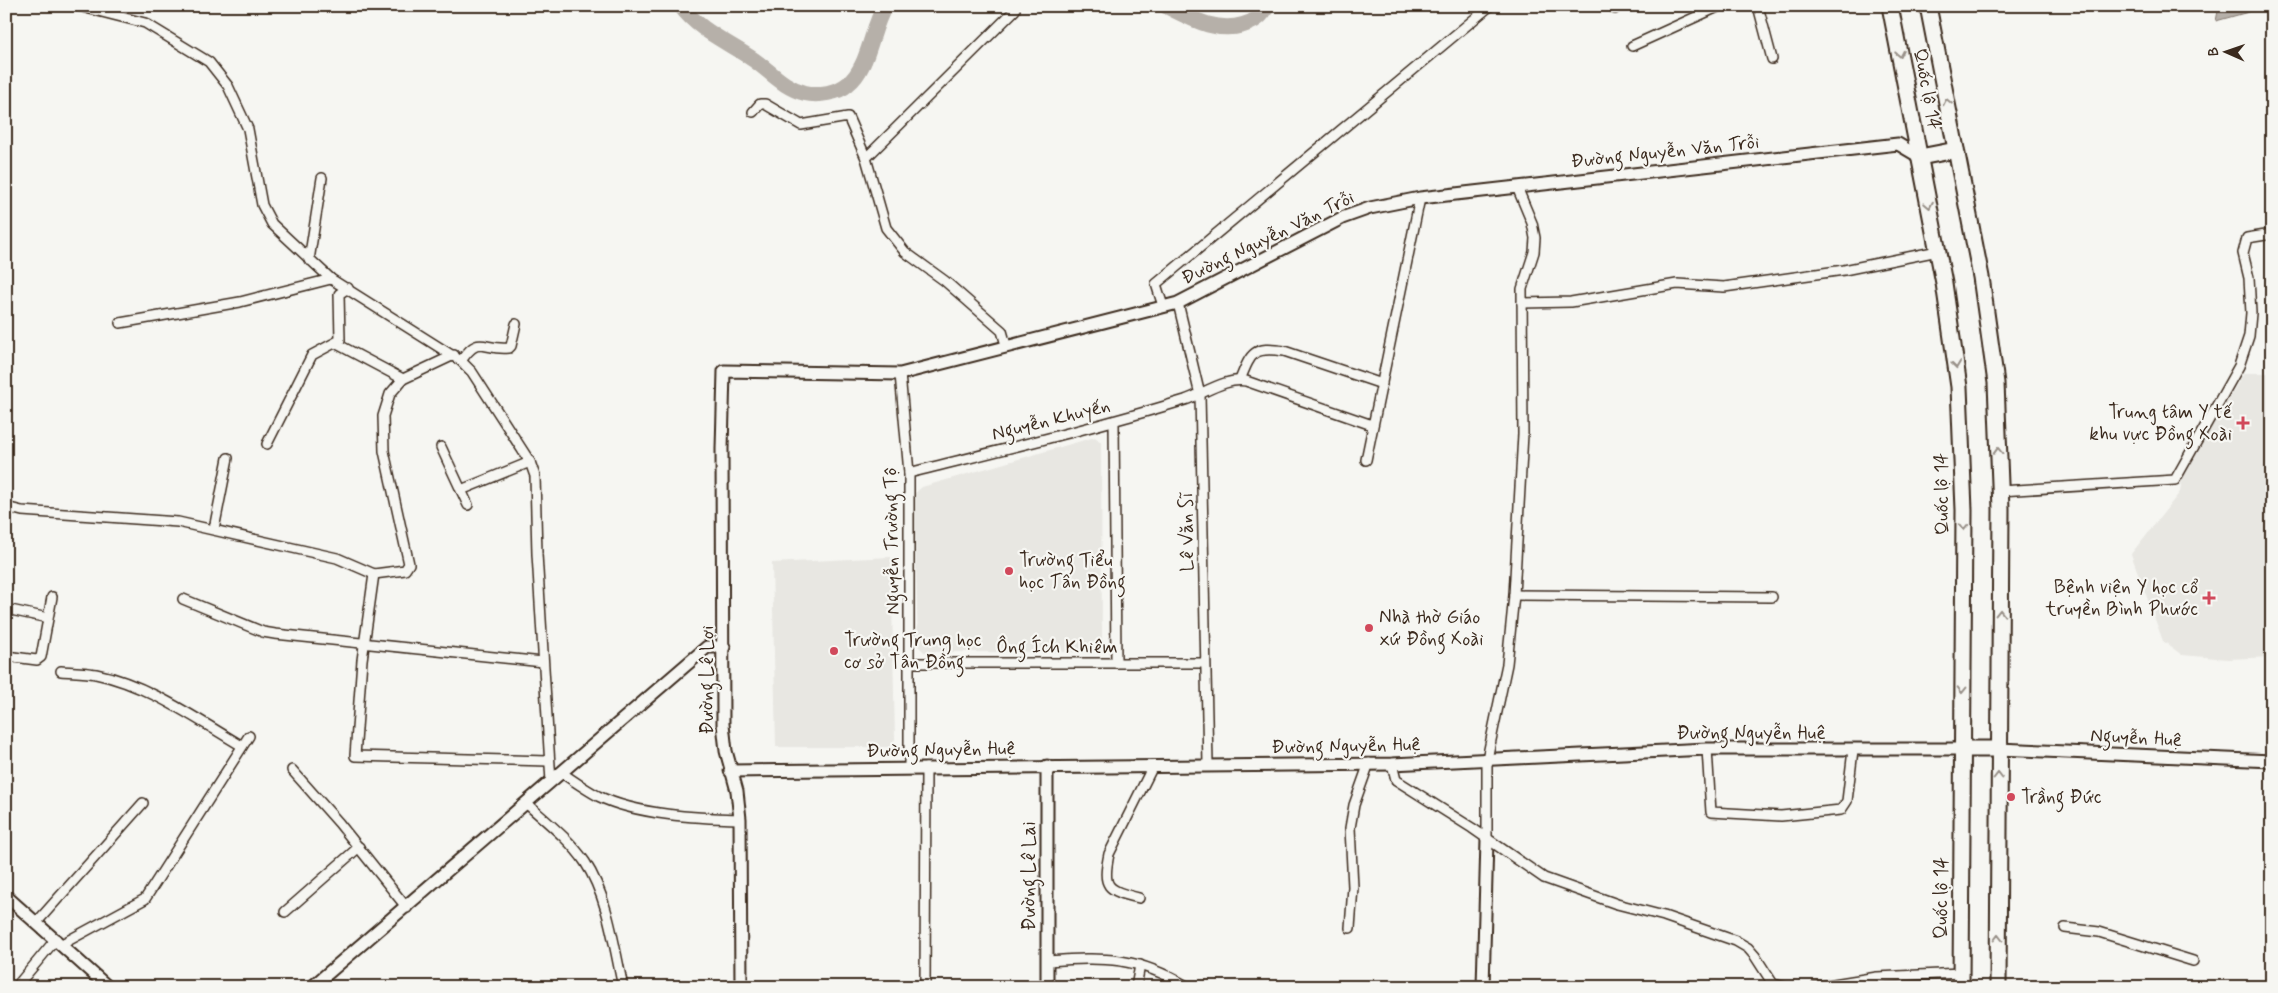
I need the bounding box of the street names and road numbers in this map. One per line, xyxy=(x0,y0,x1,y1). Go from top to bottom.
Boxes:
street label: Quốc lộ 14 xyxy=(1907,46,1947,132)
street label: Đường Nguyễn Văn Trỗi xyxy=(1570,130,1761,177)
street label: Đường Nguyễn Văn Trỗi xyxy=(1177,185,1360,293)
street label: Nguyễn Khuyến xyxy=(989,393,1113,450)
street label: Quốc lộ 14 xyxy=(1929,453,1955,535)
street label: Nguyễn Trường Tộ xyxy=(878,467,909,615)
street label: Lê Văn Sĩ xyxy=(1174,491,1200,572)
street label: Đường Lê Lợi xyxy=(695,625,723,735)
street label: Ông Ích Khiêm xyxy=(996,634,1118,663)
street label: Đường Nguyễn Huệ xyxy=(1676,721,1826,749)
street label: Nguyễn Huệ xyxy=(2089,723,2182,756)
street label: Đường Nguyễn Huệ xyxy=(1271,732,1421,763)
street label: Đường Nguyễn Huệ xyxy=(866,736,1016,767)
street label: Đường Lê Lai xyxy=(1017,821,1045,931)
street label: Quốc lộ 14 xyxy=(1929,857,1954,939)

